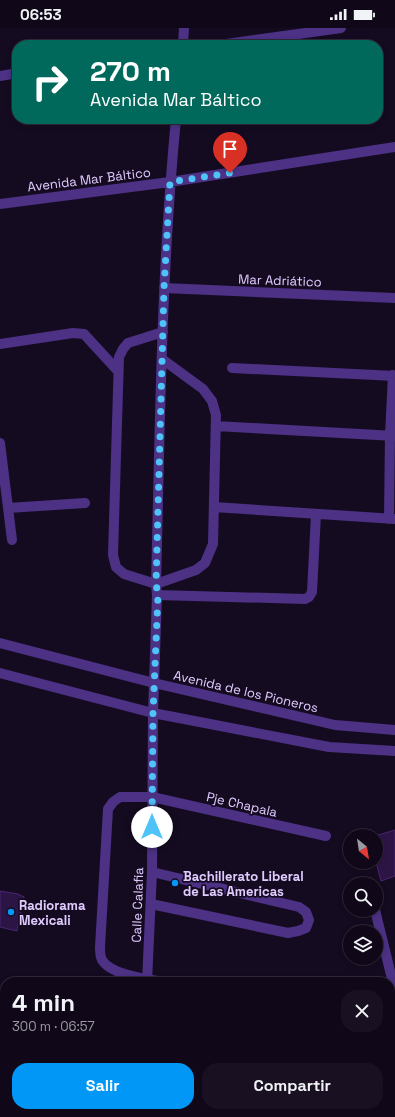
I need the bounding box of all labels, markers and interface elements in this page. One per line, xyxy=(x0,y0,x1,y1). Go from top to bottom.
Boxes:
text: 06:53 xyxy=(20,5,62,24)
text: 270 m xyxy=(90,53,171,89)
icon: right xyxy=(24,56,76,108)
text: Avenida Mar Báltico xyxy=(90,88,262,111)
pin xyxy=(213,132,247,173)
icon: arrive xyxy=(219,138,241,160)
street label: Avenida Mar Báltico xyxy=(27,164,152,195)
street label: Mar Adriático xyxy=(238,271,322,290)
street label: Avenida de los Pioneros xyxy=(172,667,320,716)
street label: Pje Chapala xyxy=(205,788,280,821)
position arrow xyxy=(131,806,173,848)
north arrow xyxy=(343,829,383,869)
map controls xyxy=(343,829,383,965)
street label: Calle Calafia xyxy=(128,867,147,943)
place label: Bachillerato Liberal de Las Americas xyxy=(183,868,304,900)
button: search xyxy=(343,877,383,917)
marker: Bachillerato Liberal de Las Americas xyxy=(170,878,180,888)
place label: Radiorama Mexicali xyxy=(19,897,86,929)
marker: Radiorama Mexicali xyxy=(6,907,16,917)
button: layers xyxy=(343,925,383,965)
text: 4 min xyxy=(12,987,75,1018)
button: close xyxy=(341,990,383,1032)
text: 300 m · 06:57 xyxy=(12,1018,95,1035)
button: Salir xyxy=(12,1063,194,1109)
button: Compartir xyxy=(202,1063,383,1109)

